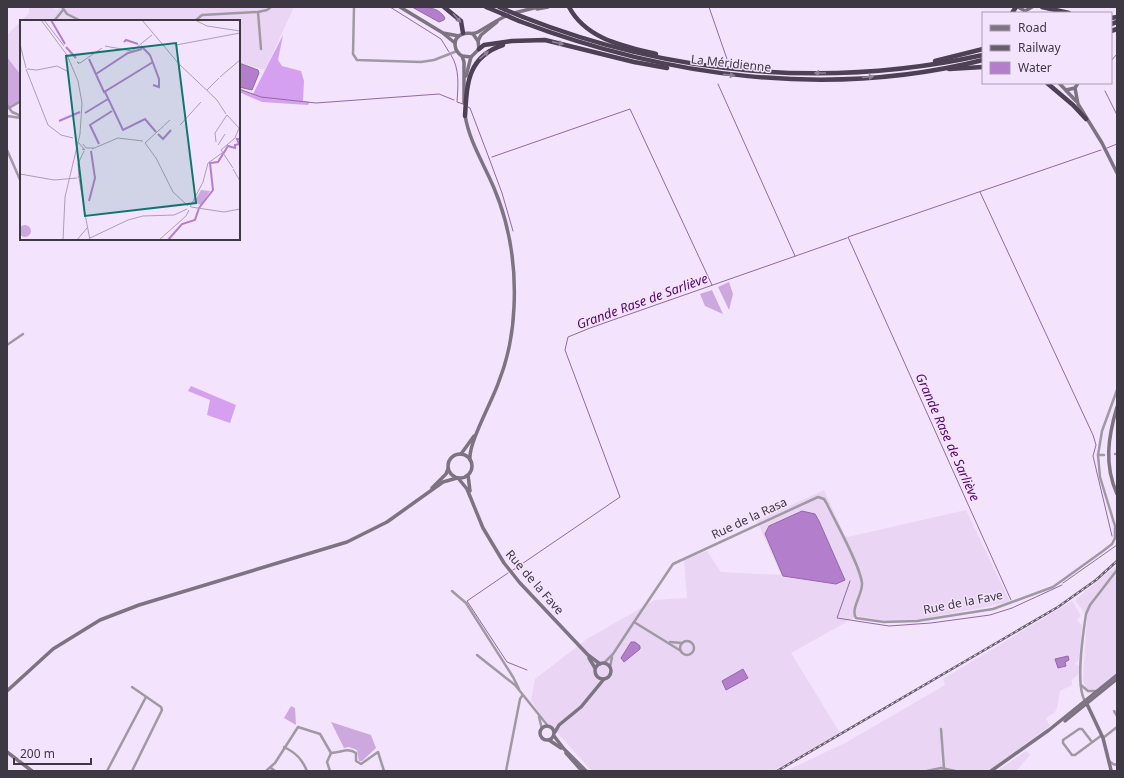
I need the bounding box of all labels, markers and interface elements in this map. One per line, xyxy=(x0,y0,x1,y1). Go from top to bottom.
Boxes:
legend xyxy=(982,12,1112,84)
one-way arrow xyxy=(453,13,462,23)
text: Road xyxy=(1018,19,1047,36)
inset map xyxy=(20,20,240,240)
text: Railway xyxy=(1018,39,1062,56)
one-way arrow xyxy=(552,40,564,46)
one-way arrow xyxy=(479,50,489,59)
street label: La Méridienne xyxy=(690,50,772,76)
text: Water xyxy=(1018,59,1052,76)
one-way arrow xyxy=(813,70,826,76)
one-way arrow xyxy=(723,72,735,78)
one-way arrow xyxy=(862,74,874,81)
water label: Grande Rase de Sarliève xyxy=(574,269,711,333)
water label: Grande Rase de Sarliève xyxy=(912,370,985,504)
street label: Rue de la Rasa xyxy=(708,493,790,543)
street label: Rue de la Fave xyxy=(502,546,568,618)
street label: Rue de la Fave xyxy=(922,586,1005,618)
scale bar xyxy=(14,740,91,766)
text: 200 m xyxy=(20,745,55,762)

